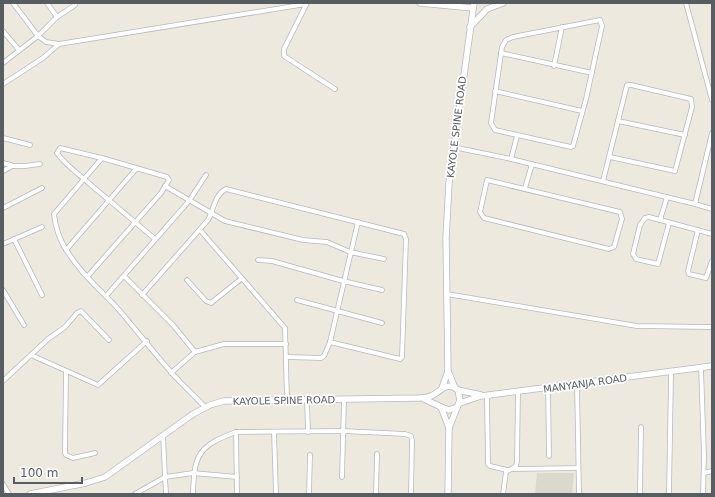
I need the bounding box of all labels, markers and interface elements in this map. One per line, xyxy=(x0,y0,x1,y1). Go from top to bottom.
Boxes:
street label: KAYOLE SPINE ROAD xyxy=(445,75,468,179)
street label: MANYANJA ROAD xyxy=(542,372,628,395)
street label: KAYOLE SPINE ROAD xyxy=(233,394,336,407)
scale bar xyxy=(14,459,82,485)
text: 100 m xyxy=(20,466,58,480)

